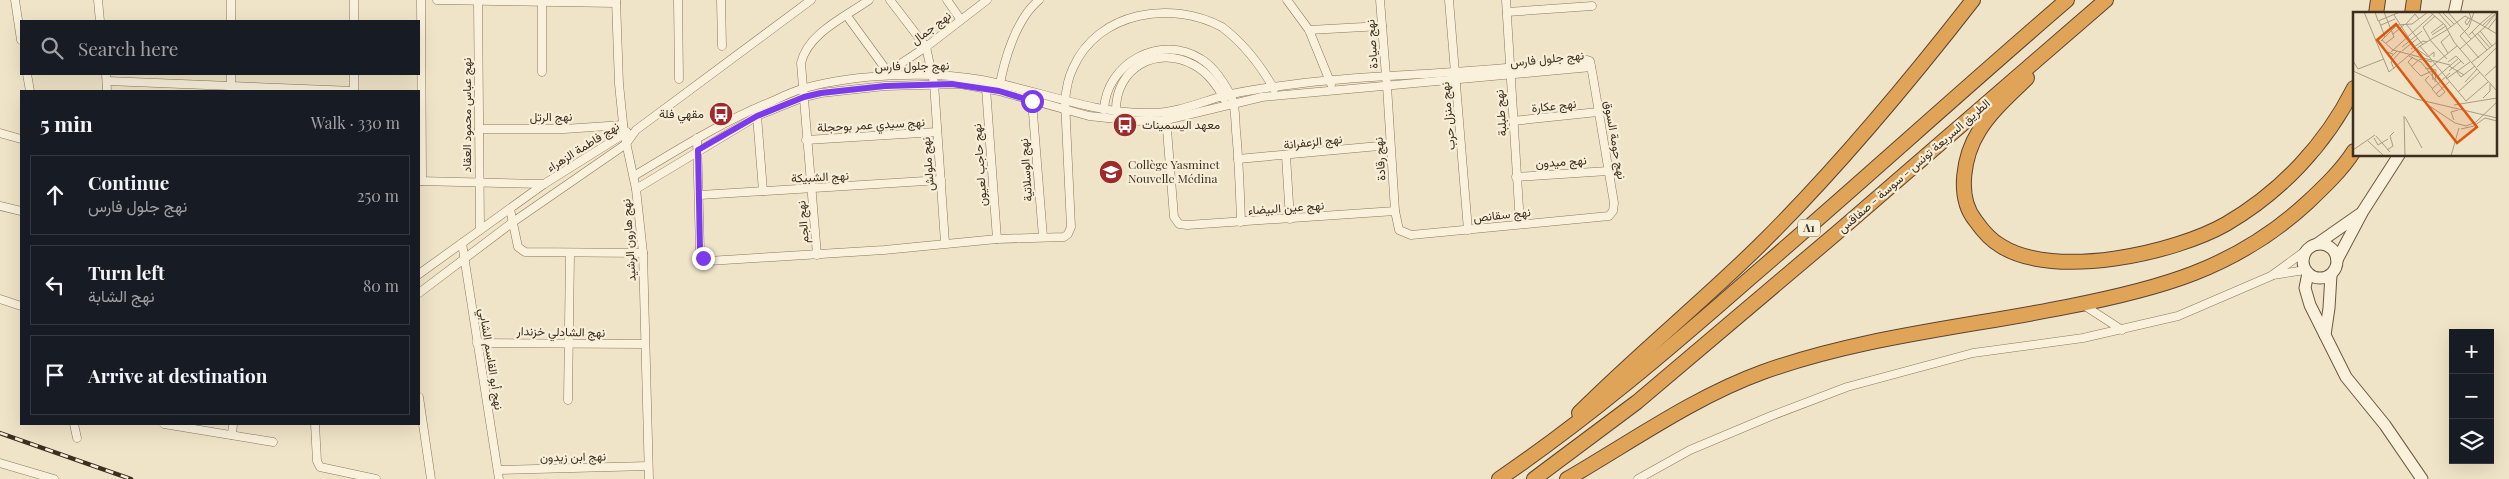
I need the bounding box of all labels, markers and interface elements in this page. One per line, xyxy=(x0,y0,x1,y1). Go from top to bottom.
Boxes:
street label: نهج جمال xyxy=(907,7,955,49)
inset map xyxy=(2353,12,2496,156)
street label: نهج صيادة xyxy=(1361,19,1383,69)
search box xyxy=(20,20,420,75)
icon: search xyxy=(38,34,66,62)
text: Search here xyxy=(78,35,178,61)
street label: نهج جلول فارس xyxy=(1509,46,1585,72)
street label: نهج جلول فارس xyxy=(875,56,949,76)
street label: نهج عباس محمود العقاد xyxy=(458,58,476,172)
street label: نهج منزل حرب xyxy=(1436,81,1460,151)
street label: نهج طبلبة xyxy=(1490,89,1512,137)
route start xyxy=(1021,90,1044,113)
street label: نهج عكارة xyxy=(1531,95,1577,117)
street label: الطريق السريعة تونس - سوسة - صفاقس xyxy=(1834,95,1994,237)
street label: نهج حومة السوق xyxy=(1599,99,1631,181)
bus stop icon: مقهي فلة xyxy=(708,101,734,127)
place label: مقهي فلة xyxy=(659,105,704,124)
street label: نهج الرتل xyxy=(529,108,573,126)
text: 5 min xyxy=(40,109,93,137)
text: Walk · 330 m xyxy=(311,112,400,133)
bus stop icon: معهد اليسمينات xyxy=(1112,112,1138,138)
street label: نهج سيدي عمر بوحجلة xyxy=(817,113,926,138)
place label: معهد اليسمينات xyxy=(1142,116,1220,133)
street label: نهج فاطمة الزهراء xyxy=(543,117,623,177)
street label: نهج حاجب لعيون xyxy=(968,123,992,207)
street label: نهج الزعفرانة xyxy=(1283,130,1343,154)
street label: نهج ملولش xyxy=(917,136,939,192)
street label: نهج رقادة xyxy=(1369,136,1391,182)
street label: نهج الوسلاتية xyxy=(1015,138,1037,202)
street label: نهج ميدون xyxy=(1535,151,1587,173)
place label: Collège Yasminet Nouvelle Médina xyxy=(1128,156,1220,186)
school or university icon: Collège Yasminet Nouvelle Médina xyxy=(1098,159,1124,185)
street label: نهج الشبيكة xyxy=(791,166,849,188)
text: Continue xyxy=(88,169,169,195)
icon: ahead xyxy=(41,181,69,209)
text: 250 m xyxy=(357,185,399,206)
text: نهج جلول فارس xyxy=(88,195,187,216)
street label: نهج عين البيضاء xyxy=(1247,196,1325,220)
street label: نهج هارون الرشيد xyxy=(617,198,641,282)
street label: نهج الجم xyxy=(792,200,814,244)
street label: نهج سقانص xyxy=(1472,203,1532,227)
road number: A1 xyxy=(1798,220,1820,237)
route end xyxy=(692,247,715,270)
text: Turn left xyxy=(88,259,165,285)
icon: left xyxy=(41,271,69,299)
text: 80 m xyxy=(363,275,399,296)
text: نهج الشابة xyxy=(88,285,155,306)
street label: نهج أبو القاسم الشابي xyxy=(473,307,508,411)
street label: نهج الشادلي خزندار xyxy=(515,322,605,343)
map controls xyxy=(2449,329,2494,464)
button: + xyxy=(2449,329,2494,374)
icon: arrive xyxy=(41,361,69,389)
text: Arrive at destination xyxy=(88,362,268,388)
button: − xyxy=(2449,374,2494,419)
button: layers xyxy=(2449,419,2494,464)
street label: نهج ابن زيدون xyxy=(540,447,606,467)

